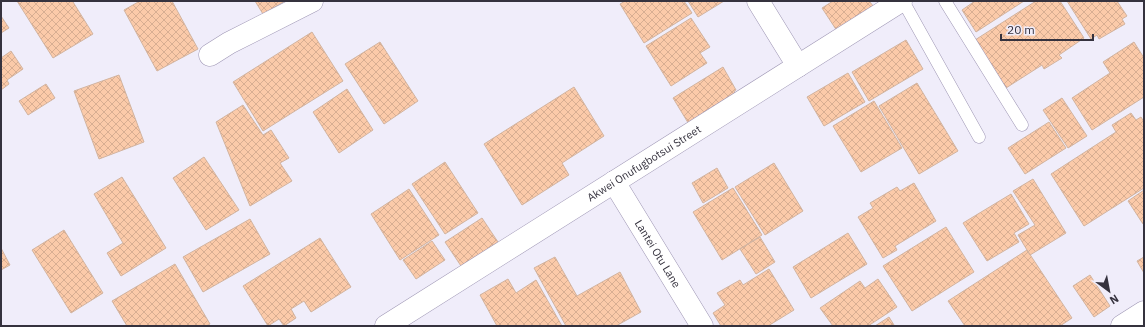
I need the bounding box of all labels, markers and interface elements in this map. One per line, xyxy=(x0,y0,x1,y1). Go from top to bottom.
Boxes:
scale bar xyxy=(1001,16,1093,42)
text: 20 m xyxy=(1007,22,1035,37)
street label: Akwei Onufugbotsui Street xyxy=(584,122,704,204)
street label: Lantei Otu Lane xyxy=(632,217,684,290)
north arrow xyxy=(1089,271,1129,311)
text: N xyxy=(1107,291,1121,308)

